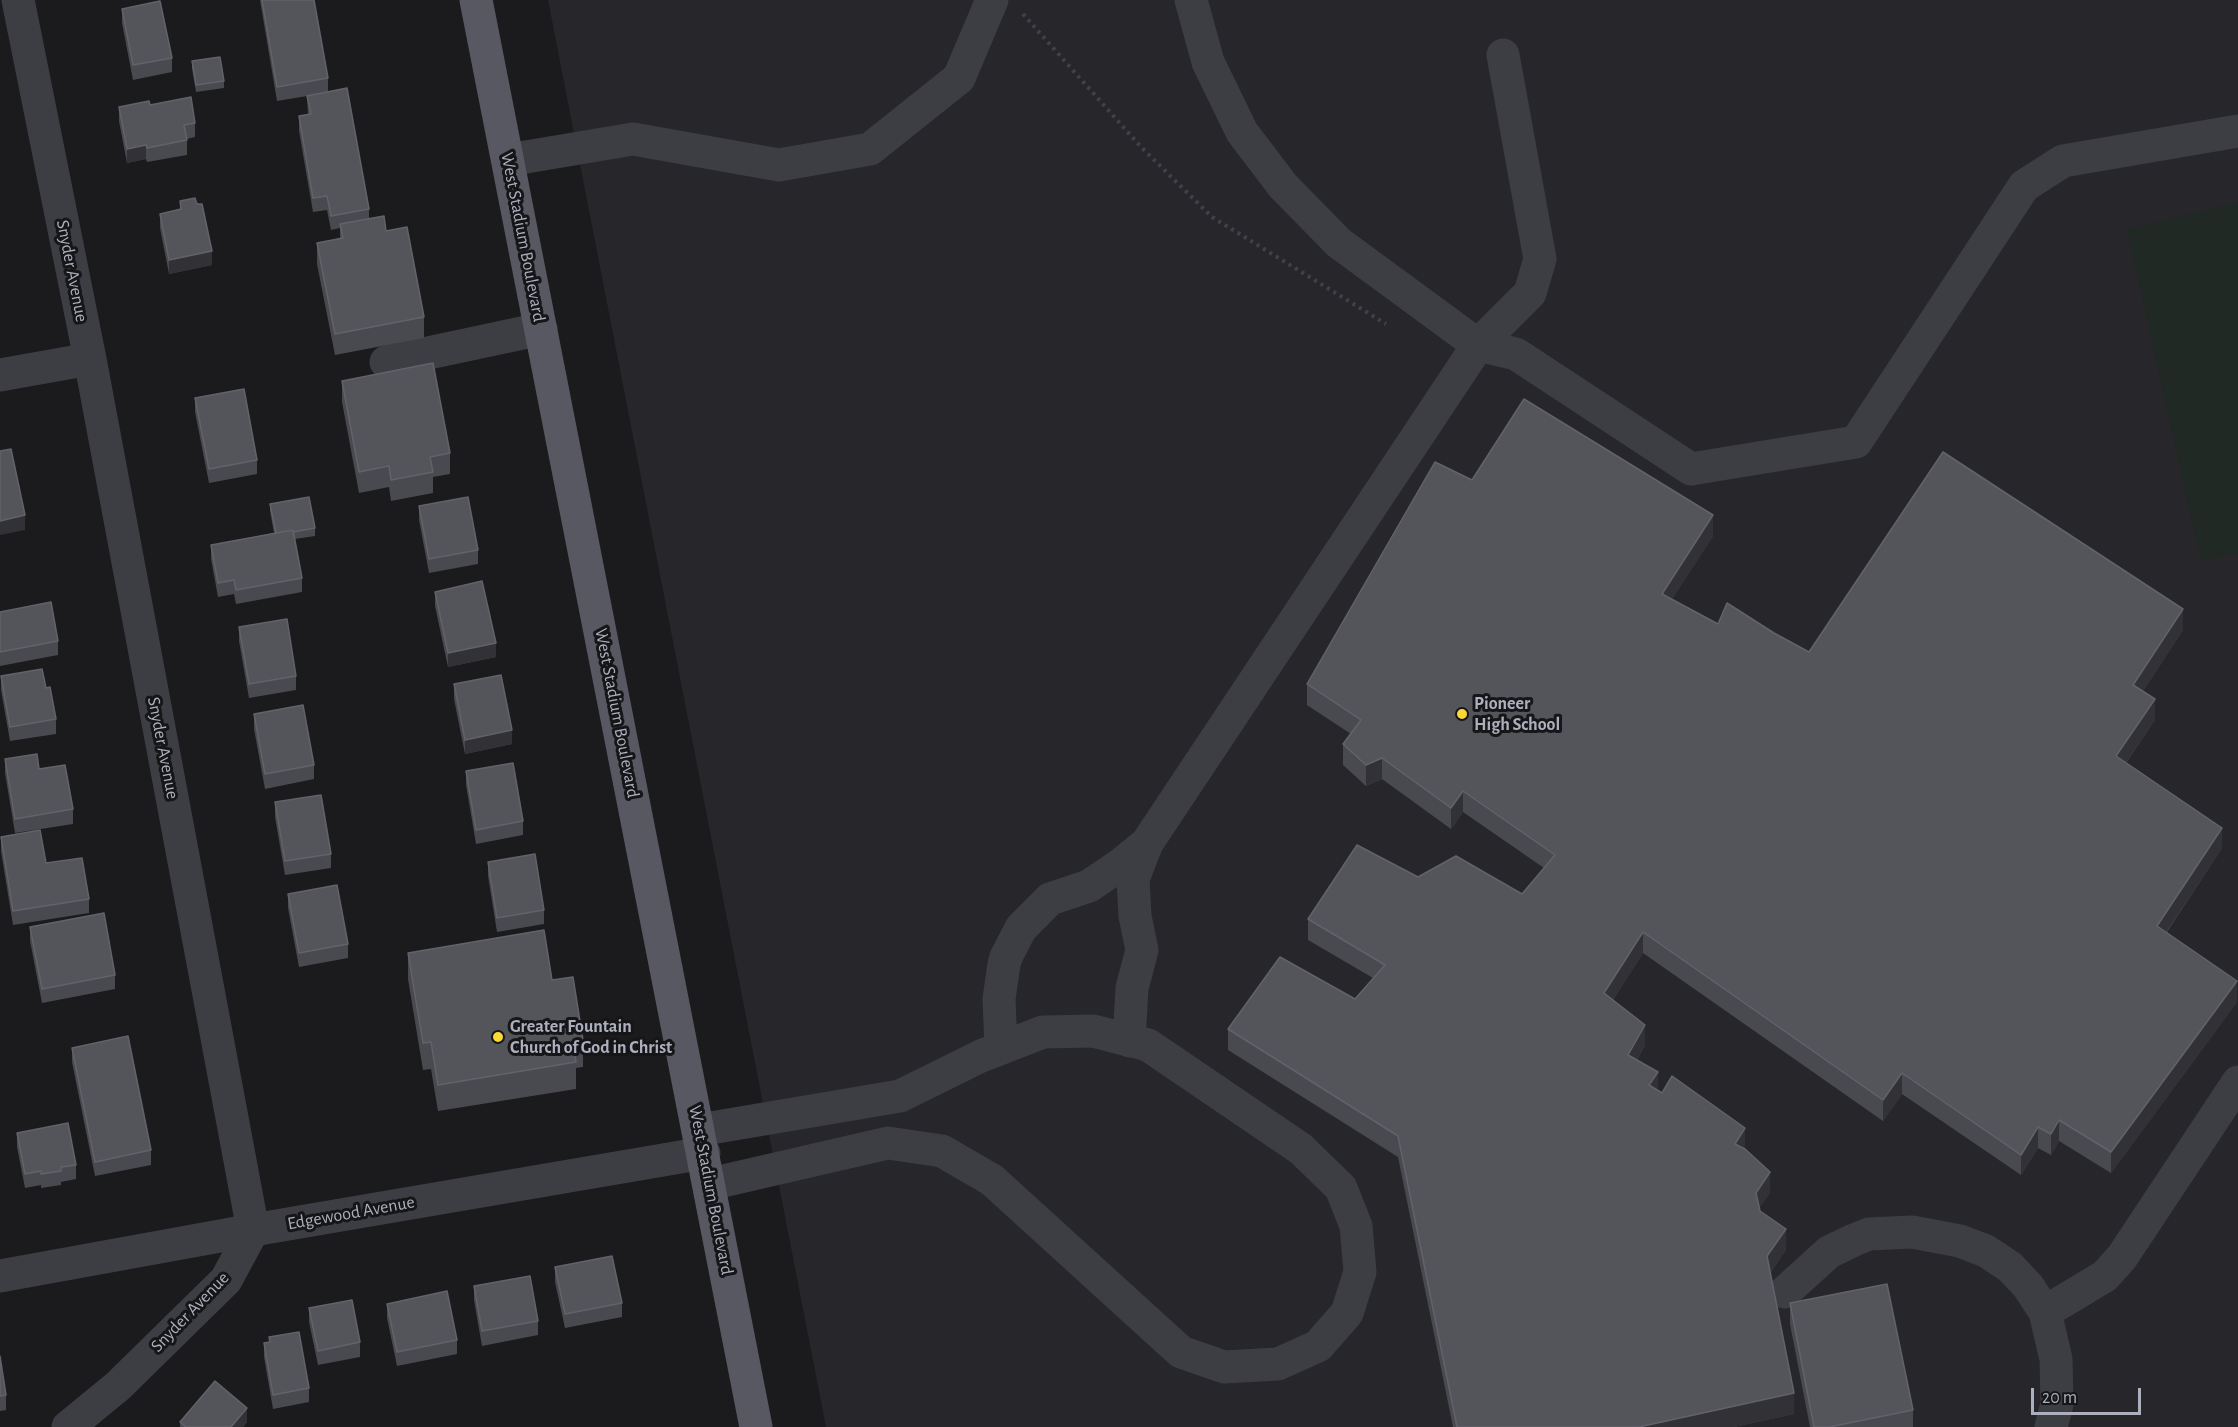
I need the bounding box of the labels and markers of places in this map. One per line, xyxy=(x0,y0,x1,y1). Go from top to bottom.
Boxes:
place label: Pioneer High School xyxy=(1474,693,1560,736)
marker: Pioneer High School xyxy=(1455,707,1469,721)
place label: Greater Fountain Church of God in Christ xyxy=(510,1016,672,1058)
marker: Greater Fountain Church of God in Christ xyxy=(491,1030,505,1044)

